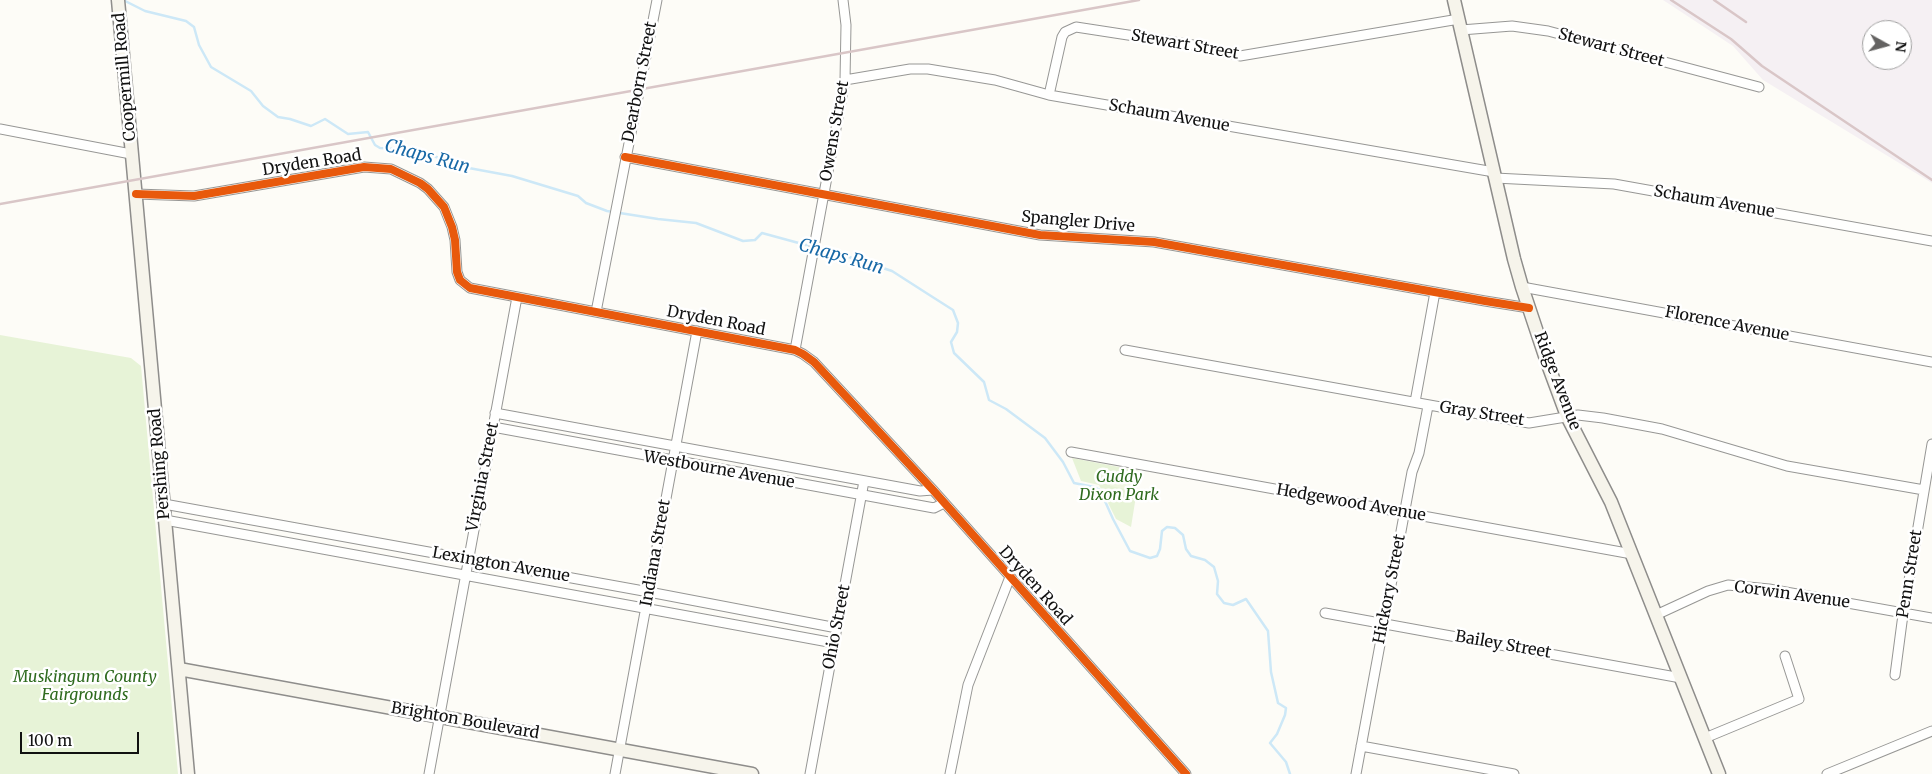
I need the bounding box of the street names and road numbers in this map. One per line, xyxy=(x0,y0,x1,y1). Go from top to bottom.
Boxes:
street label: Coopermill Road xyxy=(110,12,140,142)
street label: Dearborn Street xyxy=(619,20,661,144)
street label: Stewart Street xyxy=(1556,25,1666,71)
street label: Stewart Street xyxy=(1130,26,1240,64)
street label: Owens Street xyxy=(817,79,853,183)
street label: Schaum Avenue xyxy=(1107,96,1231,136)
street label: Dryden Road xyxy=(261,146,363,180)
street label: Schaum Avenue xyxy=(1652,182,1776,222)
street label: Spangler Drive xyxy=(1021,207,1135,237)
street label: Dryden Road xyxy=(665,302,767,340)
street label: Florence Avenue xyxy=(1663,303,1791,345)
street label: Ridge Avenue xyxy=(1529,329,1585,433)
street label: Gray Street xyxy=(1438,398,1526,430)
street label: Pershing Road xyxy=(146,408,174,520)
street label: Virginia Street xyxy=(463,420,503,534)
street label: Westbourne Avenue xyxy=(642,447,796,493)
street label: Hedgewood Avenue xyxy=(1275,480,1427,526)
street label: Indiana Street xyxy=(637,498,675,608)
street label: Penn Street xyxy=(1894,528,1926,620)
street label: Hickory Street xyxy=(1370,533,1410,645)
street label: Dryden Road xyxy=(994,542,1076,630)
street label: Lexington Avenue xyxy=(431,543,571,587)
street label: Corwin Avenue xyxy=(1733,577,1851,613)
street label: Ohio Street xyxy=(819,583,855,671)
street label: Bailey Street xyxy=(1454,627,1552,663)
street label: Brighton Boulevard xyxy=(389,699,541,743)

